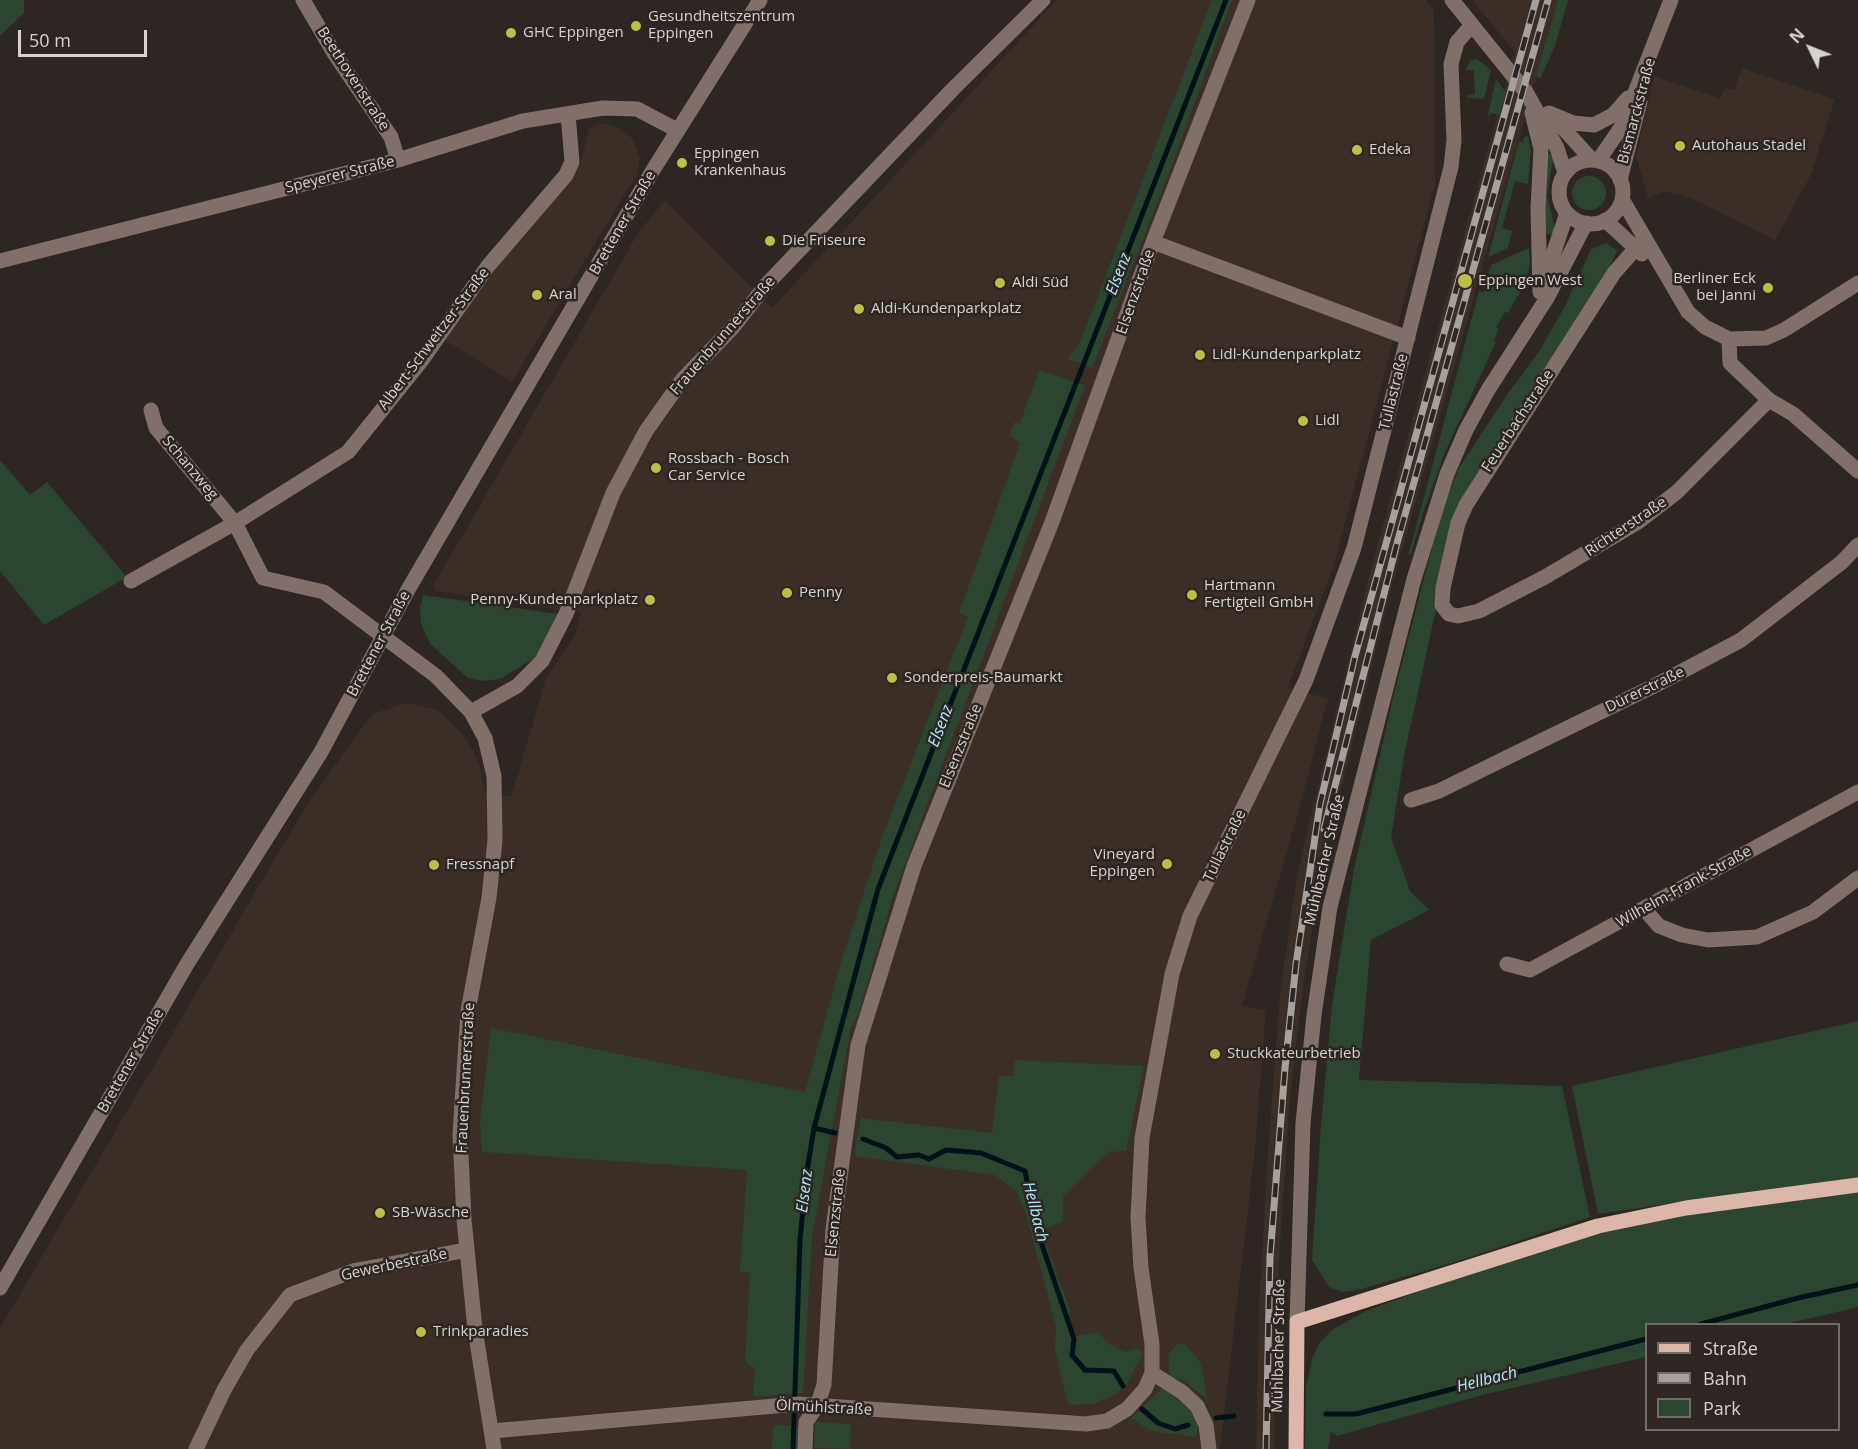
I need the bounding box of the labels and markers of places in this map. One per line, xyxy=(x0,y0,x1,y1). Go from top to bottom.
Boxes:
place label: Gesundheitszentrum Eppingen xyxy=(648,8,795,43)
marker: Gesundheitszentrum Eppingen xyxy=(629,19,643,33)
place label: GHC Eppingen xyxy=(523,24,624,42)
marker: GHC Eppingen xyxy=(504,26,518,40)
place label: Autohaus Stadel xyxy=(1692,137,1806,155)
marker: Autohaus Stadel xyxy=(1673,139,1687,153)
place label: Edeka xyxy=(1369,141,1411,159)
marker: Edeka xyxy=(1350,143,1364,157)
place label: Eppingen Krankenhaus xyxy=(694,145,786,180)
marker: Eppingen Krankenhaus xyxy=(675,156,689,170)
place label: Die Friseure xyxy=(782,232,866,250)
marker: Die Friseure xyxy=(763,234,777,248)
place label: Berliner Eck bei Janni xyxy=(1673,270,1756,305)
marker: Eppingen West xyxy=(1456,272,1474,290)
place label: Eppingen West xyxy=(1478,272,1582,290)
place label: Aldi Süd xyxy=(1012,274,1069,292)
marker: Aldi Süd xyxy=(993,276,1007,290)
marker: Berliner Eck bei Janni xyxy=(1761,281,1775,295)
place label: Aral xyxy=(549,286,577,304)
marker: Aral xyxy=(530,288,544,302)
place label: Aldi-Kundenparkplatz xyxy=(871,300,1022,318)
marker: Aldi-Kundenparkplatz xyxy=(852,302,866,316)
place label: Lidl-Kundenparkplatz xyxy=(1212,346,1361,364)
marker: Lidl-Kundenparkplatz xyxy=(1193,348,1207,362)
place label: Lidl xyxy=(1315,412,1340,430)
marker: Lidl xyxy=(1296,414,1310,428)
place label: Rossbach - Bosch Car Service xyxy=(668,450,789,485)
marker: Rossbach - Bosch Car Service xyxy=(649,461,663,475)
place label: Hartmann Fertigteil GmbH xyxy=(1204,577,1314,612)
place label: Penny xyxy=(799,584,842,602)
marker: Penny xyxy=(780,586,794,600)
marker: Hartmann Fertigteil GmbH xyxy=(1185,588,1199,602)
place label: Penny-Kundenparkplatz xyxy=(470,591,638,609)
marker: Penny-Kundenparkplatz xyxy=(643,593,657,607)
place label: Sonderpreis-Baumarkt xyxy=(904,669,1062,687)
marker: Sonderpreis-Baumarkt xyxy=(885,671,899,685)
place label: Vineyard Eppingen xyxy=(1090,846,1155,881)
place label: Fressnapf xyxy=(446,856,514,874)
marker: Vineyard Eppingen xyxy=(1160,857,1174,871)
marker: Fressnapf xyxy=(427,858,441,872)
place label: Stuckkateurbetrieb xyxy=(1227,1045,1361,1063)
marker: Stuckkateurbetrieb xyxy=(1208,1047,1222,1061)
place label: SB-Wäsche xyxy=(392,1204,469,1222)
marker: SB-Wäsche xyxy=(373,1206,387,1220)
place label: Trinkparadies xyxy=(433,1323,529,1341)
marker: Trinkparadies xyxy=(414,1325,428,1339)

